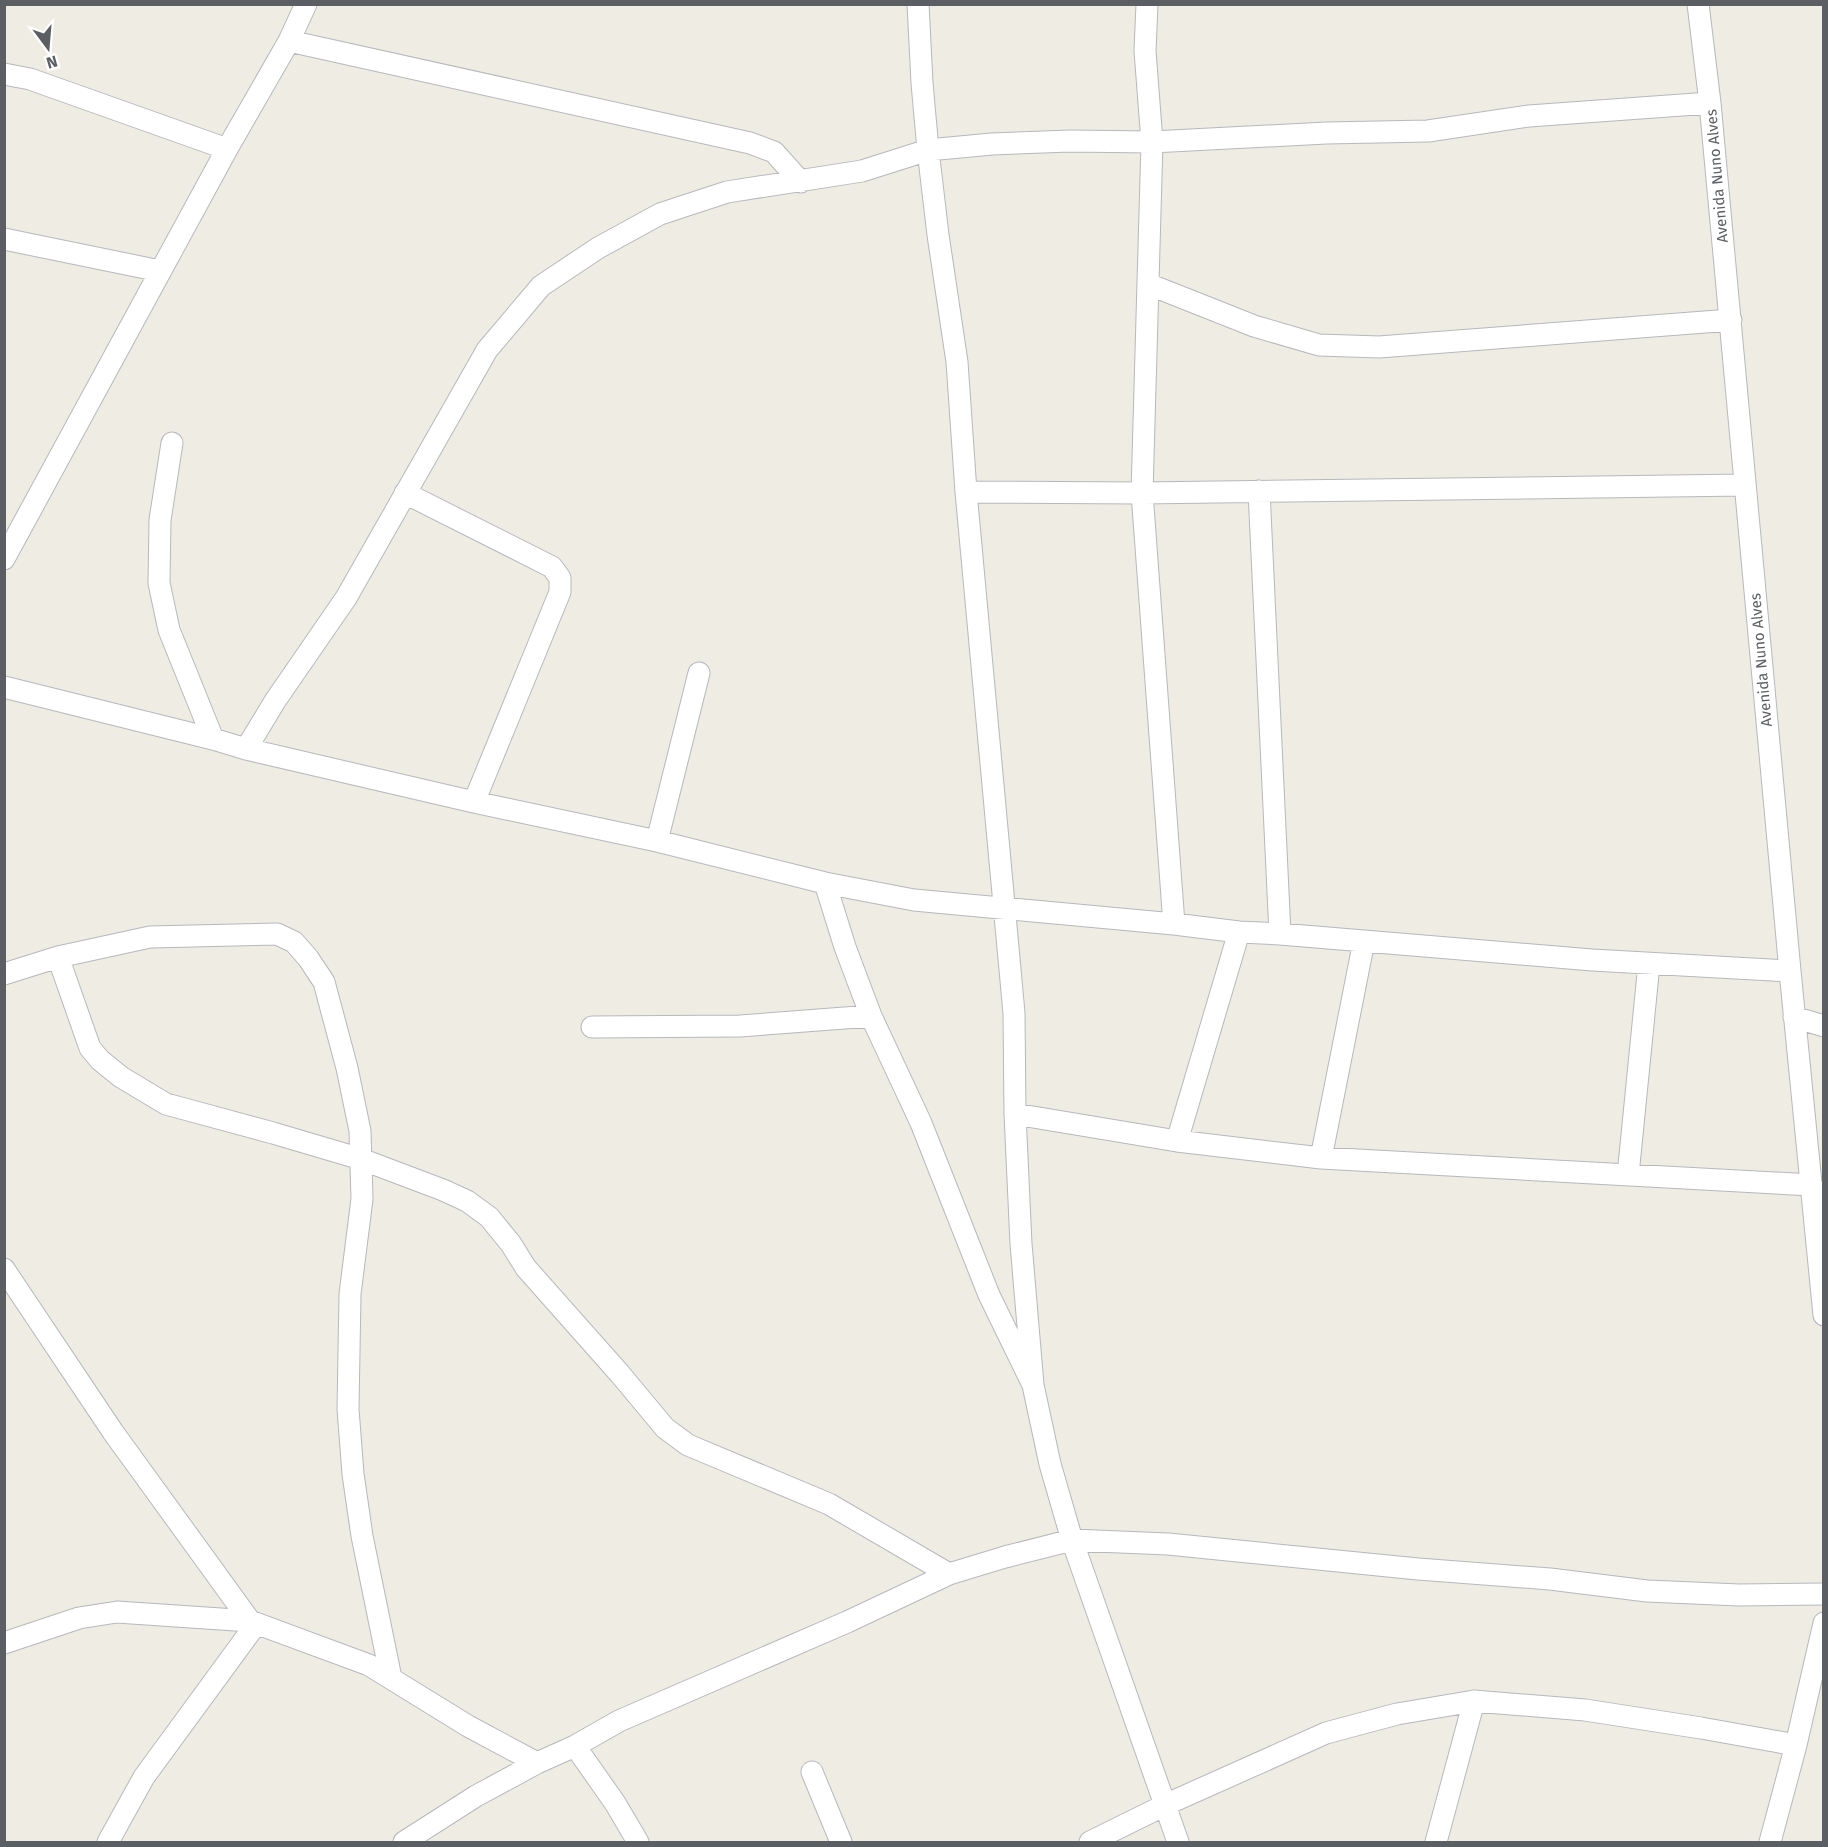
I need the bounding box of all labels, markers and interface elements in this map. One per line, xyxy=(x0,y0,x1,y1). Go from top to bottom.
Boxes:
north arrow xyxy=(18,18,78,78)
text: N xyxy=(44,51,60,73)
street label: Avenida Nuno Alves xyxy=(1702,108,1732,244)
street label: Avenida Nuno Alves xyxy=(1746,592,1776,728)

